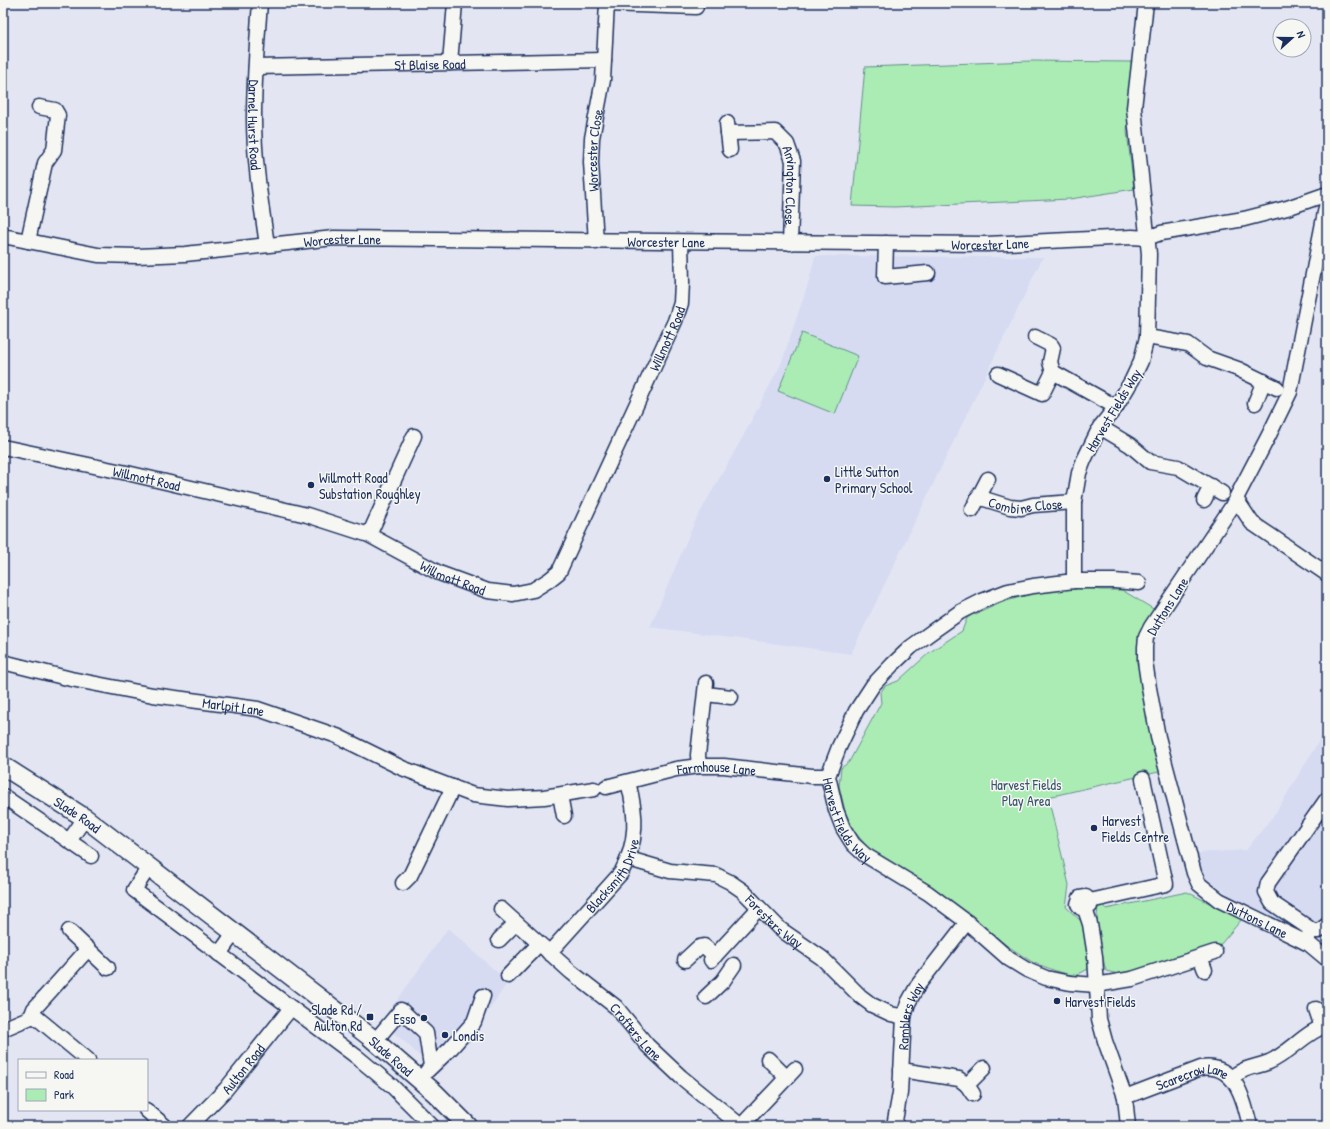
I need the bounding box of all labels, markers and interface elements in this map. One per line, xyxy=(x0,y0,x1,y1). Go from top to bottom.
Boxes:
north arrow xyxy=(1272,18,1312,58)
text: N xyxy=(1294,29,1309,40)
street label: St Blaise Road xyxy=(394,53,466,74)
street label: Darnel Hurst Road xyxy=(244,79,266,171)
street label: Worcester Close xyxy=(581,107,607,192)
street label: Amington Close xyxy=(779,143,802,226)
street label: Worcester Lane xyxy=(303,229,382,251)
street label: Worcester Lane xyxy=(627,231,706,251)
street label: Worcester Lane xyxy=(951,232,1030,254)
street label: Willmott Road xyxy=(644,303,689,374)
street label: Harvest Fields Way xyxy=(1081,365,1146,456)
street label: Willmott Road xyxy=(111,461,183,495)
place label: Little Sutton Primary School xyxy=(835,462,913,498)
place label: Willmott Road Substation Roughley xyxy=(319,468,421,504)
marker: Little Sutton Primary School xyxy=(822,474,832,484)
marker: Willmott Road Substation Roughley xyxy=(306,480,316,490)
street label: Combine Close xyxy=(986,491,1064,518)
street label: Willmott Road xyxy=(417,555,489,599)
street label: Duttons Lane xyxy=(1142,573,1193,639)
street label: Marlpit Lane xyxy=(201,692,268,720)
street label: Farmhouse Lane xyxy=(675,756,758,779)
street label: Harvest Fields Way xyxy=(819,775,875,867)
park label: Harvest Fields Play Area xyxy=(991,775,1061,811)
street label: Slade Road xyxy=(51,791,106,837)
place label: Harvest Fields Centre xyxy=(1101,811,1170,846)
marker: Harvest Fields Centre xyxy=(1089,823,1099,833)
street label: Blacksmith Drive xyxy=(581,837,643,916)
street label: Foresters Way xyxy=(741,889,807,953)
street label: Duttons Lane xyxy=(1224,896,1292,942)
street label: Ramblers Way xyxy=(893,978,928,1050)
place label: Harvest Fields xyxy=(1065,992,1136,1011)
marker: Harvest Fields xyxy=(1052,996,1062,1006)
street label: Crofters Lane xyxy=(606,998,667,1065)
place label: Slade Rd / Aulton Rd xyxy=(311,1000,363,1035)
place label: Esso xyxy=(393,1009,416,1028)
marker: Slade Rd / Aulton Rd xyxy=(365,1012,375,1022)
marker: Esso xyxy=(419,1013,429,1023)
place label: Londis xyxy=(453,1026,484,1045)
marker: Londis xyxy=(440,1030,450,1040)
street label: Slade Road xyxy=(365,1031,418,1080)
street label: Aulton Road xyxy=(217,1039,269,1097)
street label: Scarecrow Lane xyxy=(1153,1058,1234,1094)
legend xyxy=(18,1059,148,1111)
text: Road xyxy=(54,1066,74,1083)
text: Park xyxy=(54,1086,74,1103)

